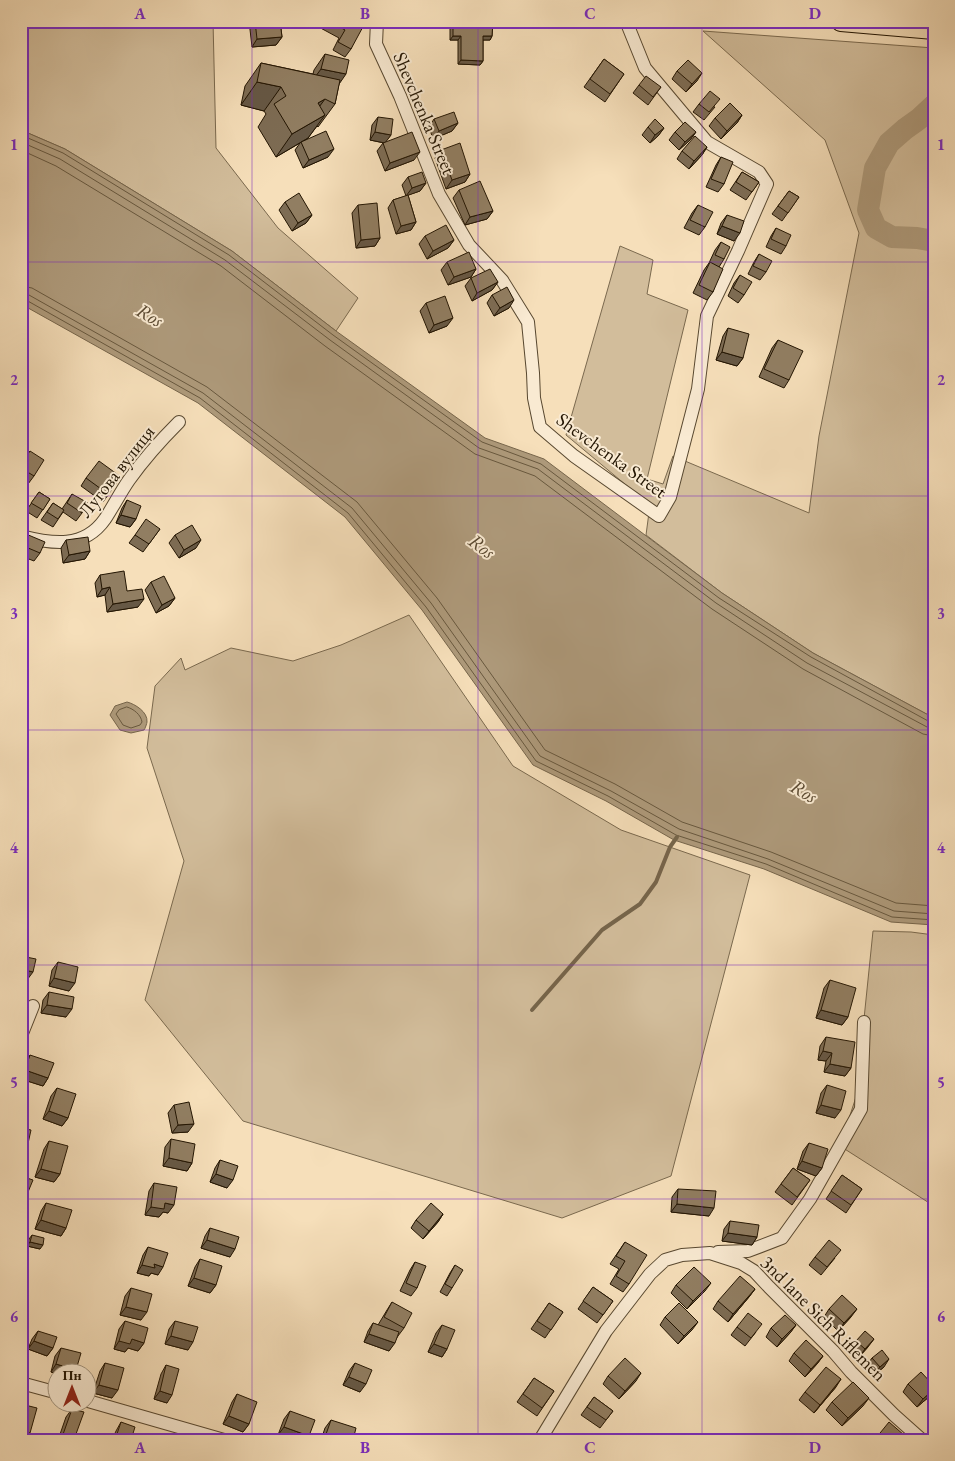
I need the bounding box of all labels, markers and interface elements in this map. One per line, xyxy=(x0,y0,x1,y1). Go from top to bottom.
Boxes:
text: A xyxy=(133,3,146,24)
text: B xyxy=(360,3,370,24)
text: C xyxy=(584,3,596,24)
text: D xyxy=(809,3,821,24)
street label: Shevchenka Street xyxy=(387,48,462,178)
text: 1 xyxy=(10,134,18,155)
text: 1 xyxy=(937,134,945,155)
water label: Ros xyxy=(132,297,169,333)
text: 2 xyxy=(10,369,19,390)
text: 2 xyxy=(937,369,946,390)
street label: Shevchenka Street xyxy=(551,407,672,504)
street label: Лугова вулиця xyxy=(73,420,161,523)
water label: Ros xyxy=(463,528,501,565)
text: 3 xyxy=(10,603,18,624)
text: 3 xyxy=(937,603,945,624)
water label: Ros xyxy=(786,773,823,809)
text: 4 xyxy=(10,837,19,858)
text: 4 xyxy=(937,837,946,858)
text: 5 xyxy=(10,1072,18,1093)
text: 5 xyxy=(937,1072,945,1093)
street label: 3nd lane Sich Riflemen xyxy=(755,1250,892,1387)
text: 6 xyxy=(10,1306,19,1327)
text: 6 xyxy=(937,1306,946,1327)
north arrow xyxy=(48,1364,98,1414)
text: Пн xyxy=(62,1366,82,1384)
text: A xyxy=(133,1437,146,1458)
text: B xyxy=(360,1437,370,1458)
text: C xyxy=(584,1437,596,1458)
text: D xyxy=(809,1437,821,1458)

